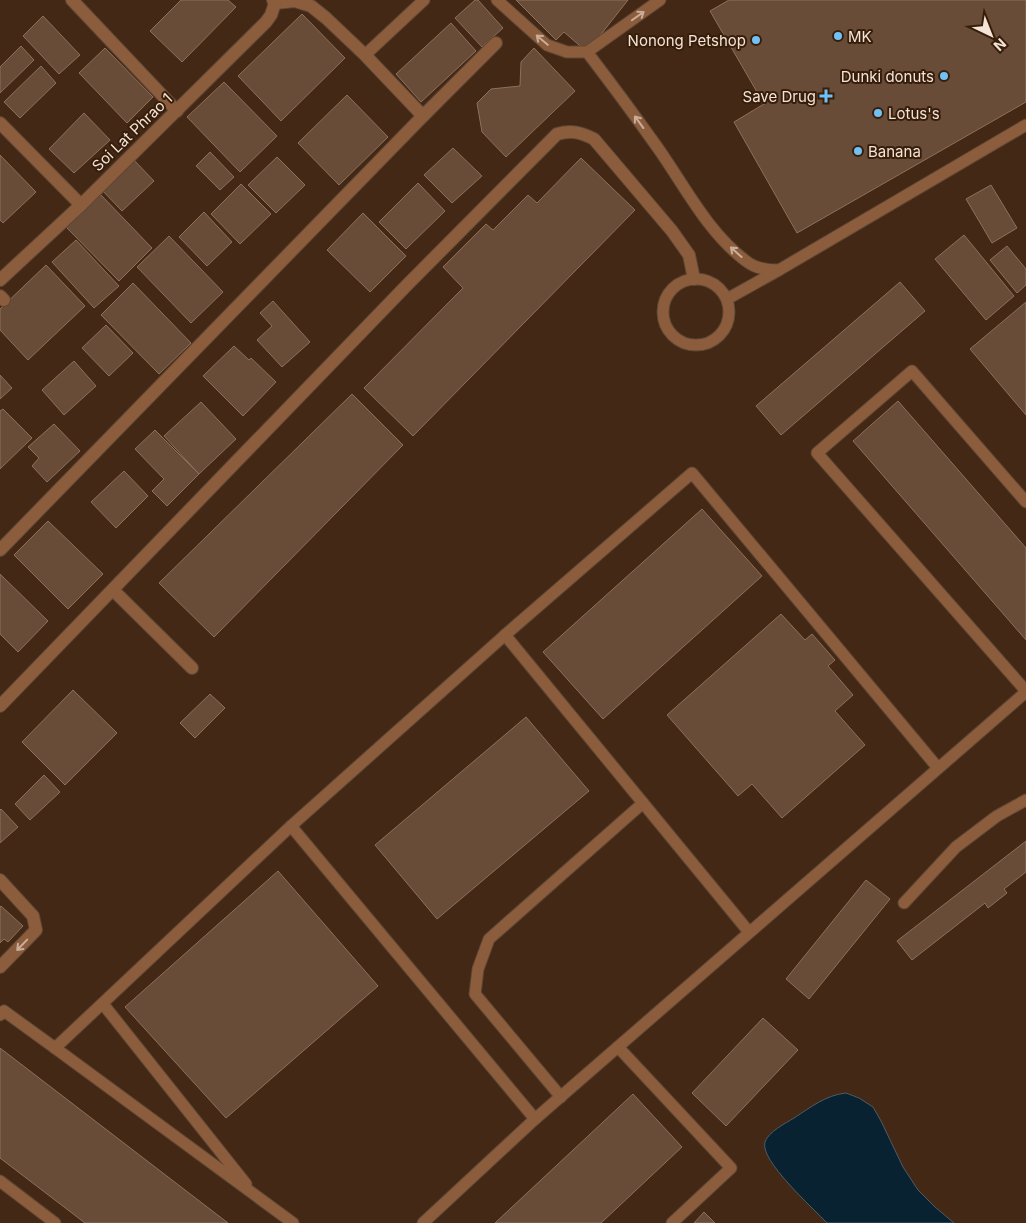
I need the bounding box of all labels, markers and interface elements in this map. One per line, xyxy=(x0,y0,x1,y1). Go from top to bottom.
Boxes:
north arrow xyxy=(966,10,1016,60)
one-way arrow xyxy=(631,11,645,21)
place label: MK xyxy=(848,27,872,46)
marker: MK xyxy=(832,30,844,42)
place label: Nonong Petshop xyxy=(628,31,746,50)
one-way arrow xyxy=(535,34,548,46)
marker: Nonong Petshop xyxy=(750,34,762,46)
text: N xyxy=(991,35,1010,55)
place label: Dunki donuts xyxy=(841,67,934,86)
marker: Dunki donuts xyxy=(938,70,950,82)
place label: Save Drug xyxy=(743,87,816,106)
street label: Soi Lat Phrao 1 xyxy=(88,89,176,175)
marker: Save Drug xyxy=(820,90,832,102)
place label: Lotus's xyxy=(888,104,940,123)
marker: Lotus's xyxy=(872,107,884,119)
one-way arrow xyxy=(634,116,645,129)
place label: Banana xyxy=(868,142,921,161)
marker: Banana xyxy=(852,145,864,157)
one-way arrow xyxy=(729,246,742,258)
one-way arrow xyxy=(16,939,28,951)

